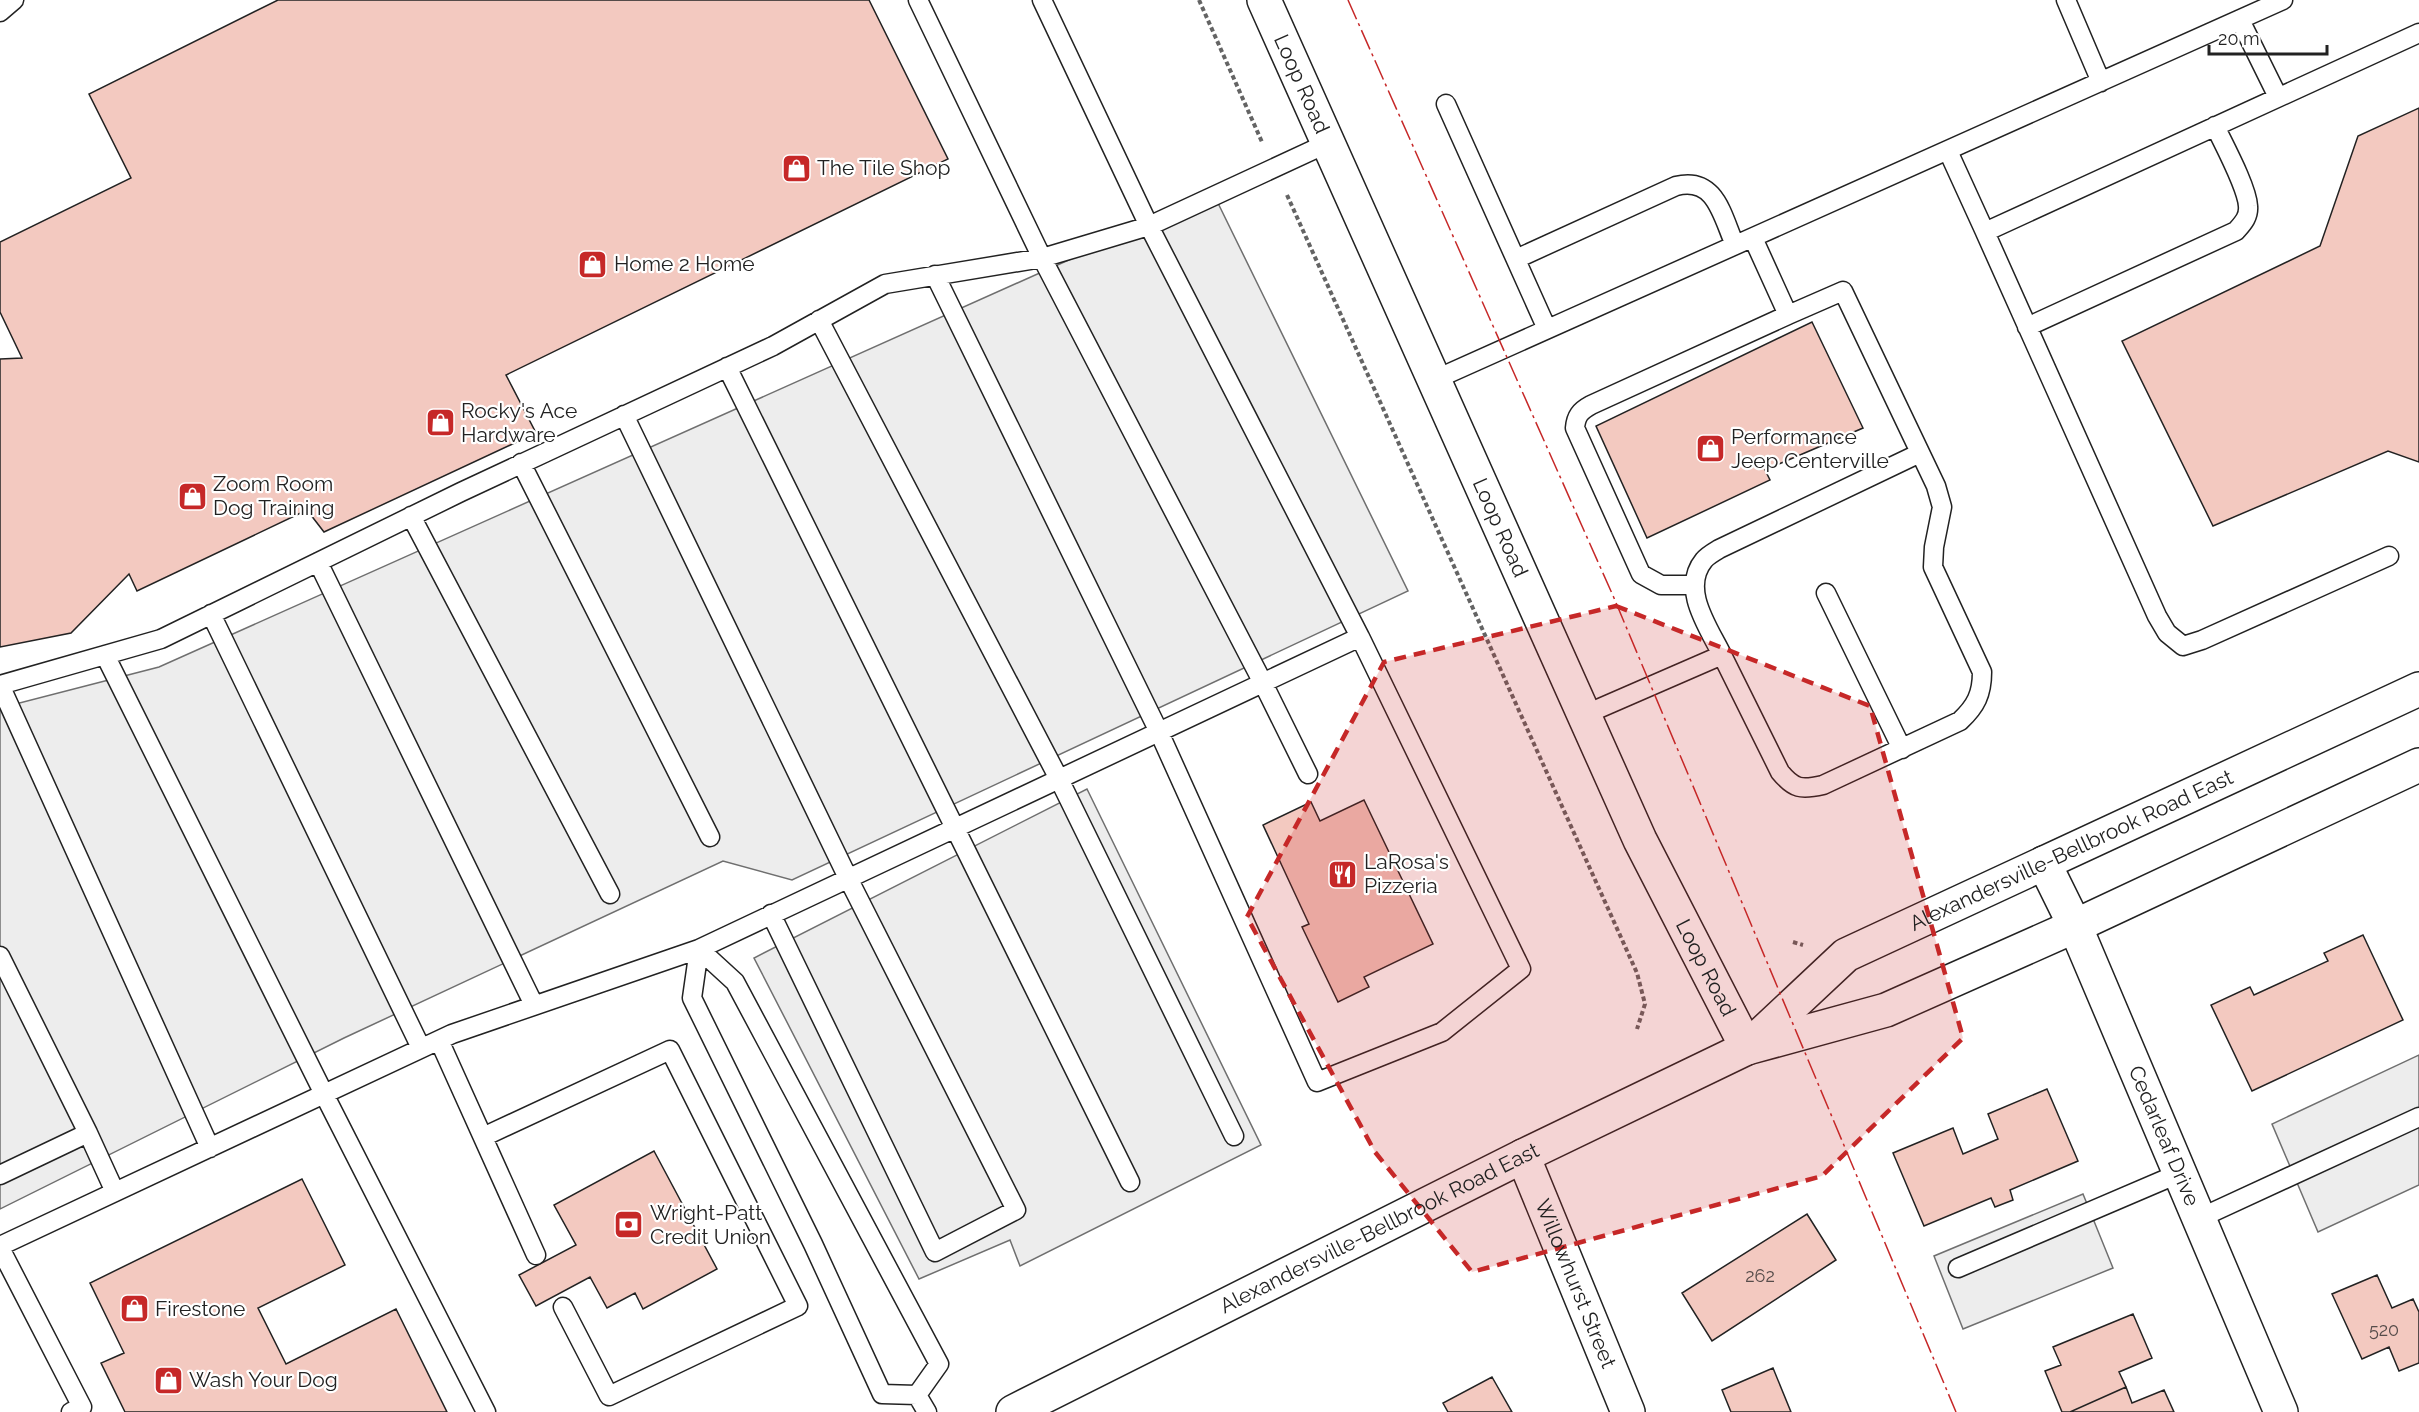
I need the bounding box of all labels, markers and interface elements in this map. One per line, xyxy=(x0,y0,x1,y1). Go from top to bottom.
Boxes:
scale bar xyxy=(2209,18,2328,56)
text: 20 m xyxy=(2218,28,2260,49)
street label: Loop Road xyxy=(1269,30,1335,137)
shop icon: The Tile Shop xyxy=(780,152,812,184)
place label: The Tile Shop xyxy=(817,155,950,180)
shop icon: Home 2 Home xyxy=(577,248,609,280)
place label: Home 2 Home xyxy=(614,251,755,276)
place label: Rocky's Ace Hardware xyxy=(461,398,577,447)
shop icon: Rocky's Ace Hardware xyxy=(424,407,456,439)
place label: Performance Jeep Centerville xyxy=(1731,424,1889,473)
shop icon: Performance Jeep Centerville xyxy=(1694,433,1726,465)
place label: Zoom Room Dog Training xyxy=(213,471,335,520)
street label: Loop Road xyxy=(1468,474,1534,581)
shop icon: Zoom Room Dog Training xyxy=(176,480,208,512)
street label: Alexandersville-Bellbrook Road East xyxy=(1905,764,2237,936)
place label: LaRosa's Pizzeria xyxy=(1364,849,1449,898)
restaurant icon: LaRosa's Pizzeria xyxy=(1327,858,1359,890)
street label: Loop Road xyxy=(1671,915,1741,1020)
street label: Cedarleaf Drive xyxy=(2124,1062,2205,1209)
street label: Alexandersville-Bellbrook Road East xyxy=(1216,1137,1543,1318)
street label: Willowhurst Street xyxy=(1530,1195,1622,1372)
place label: Wright-Patt Credit Union xyxy=(650,1200,771,1249)
bank icon: Wright-Patt Credit Union xyxy=(613,1209,645,1241)
house number: 262 xyxy=(1745,1265,1775,1286)
shop icon: Firestone xyxy=(118,1293,150,1325)
place label: Firestone xyxy=(155,1296,245,1321)
house number: 520 xyxy=(2369,1319,2399,1340)
shop icon: Wash Your Dog xyxy=(152,1364,184,1396)
place label: Wash Your Dog xyxy=(189,1367,338,1392)

